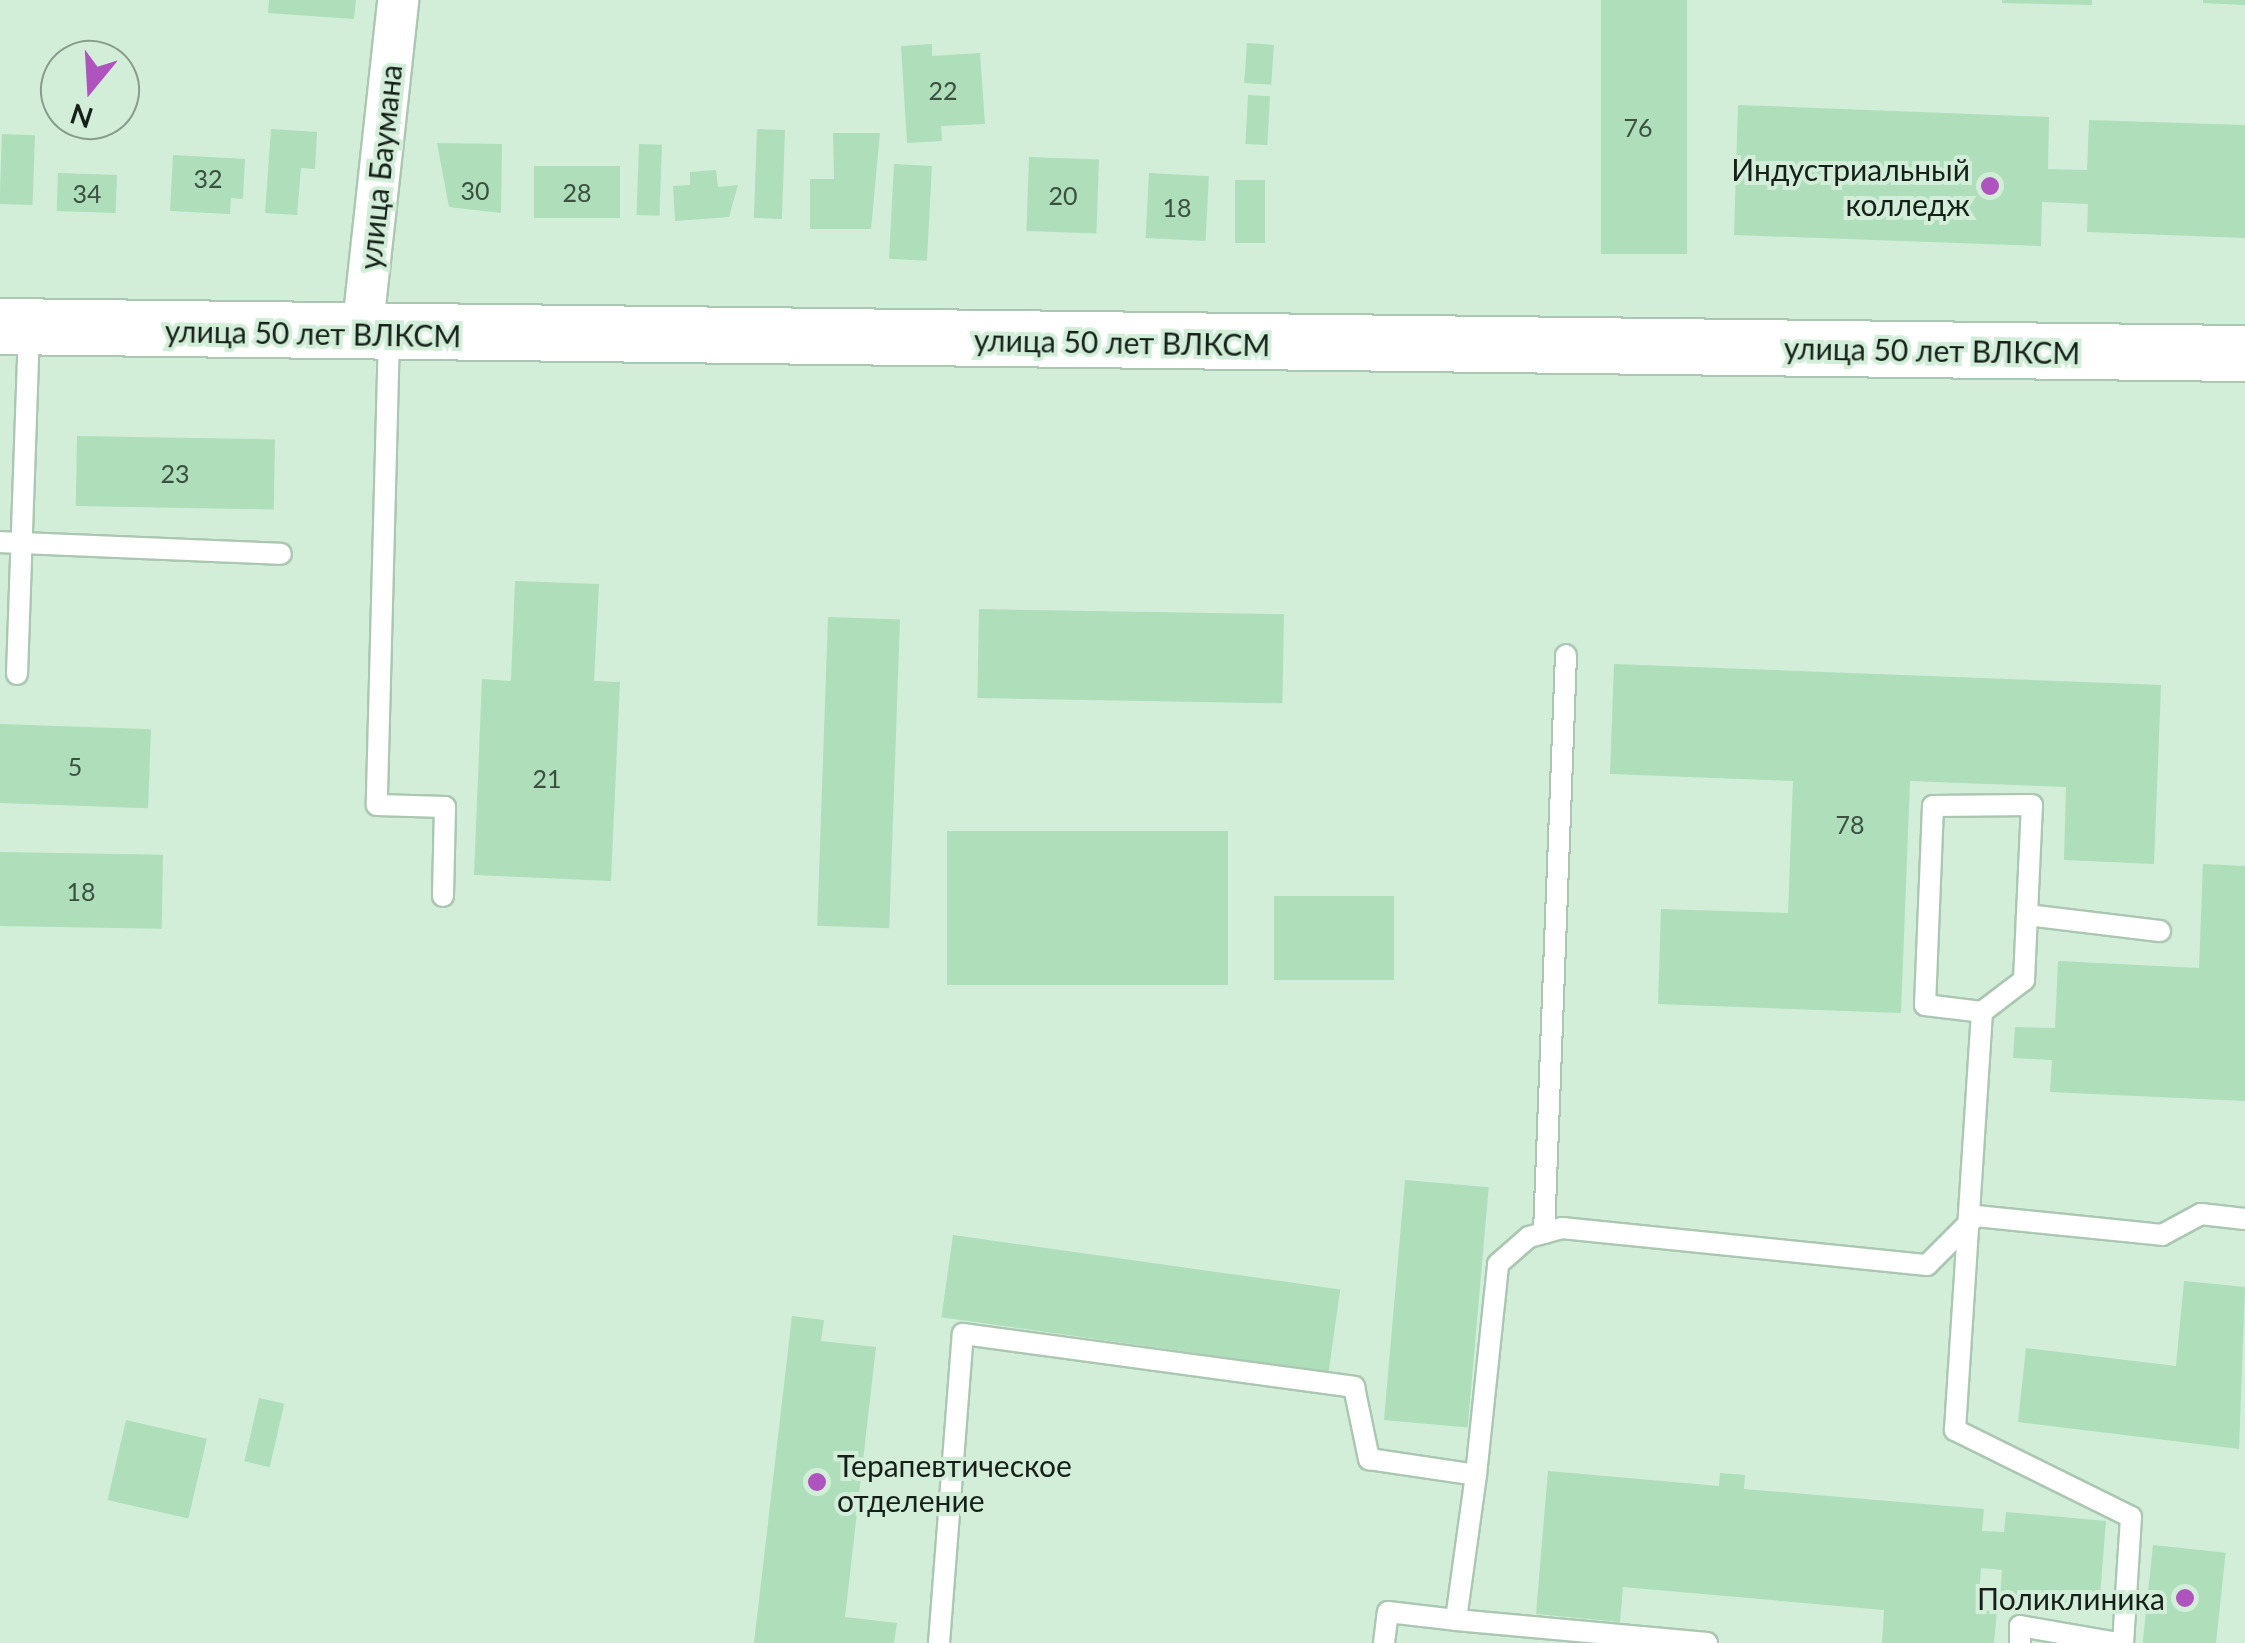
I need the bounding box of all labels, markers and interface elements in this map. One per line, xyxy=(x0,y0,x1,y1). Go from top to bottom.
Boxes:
north arrow xyxy=(40,40,140,140)
street label: улица Баумана xyxy=(351,63,409,271)
house number: 22 xyxy=(929,75,957,105)
text: N xyxy=(66,97,97,136)
house number: 76 xyxy=(1624,112,1652,142)
place label: Индустриальный колледж xyxy=(1731,151,1970,222)
house number: 32 xyxy=(194,163,222,193)
house number: 30 xyxy=(461,175,489,205)
marker: Индустриальный колледж xyxy=(1979,175,2001,197)
house number: 28 xyxy=(563,177,591,207)
house number: 34 xyxy=(73,178,101,208)
house number: 20 xyxy=(1049,180,1077,210)
house number: 18 xyxy=(1163,192,1191,222)
street label: улица 50 лет ВЛКСМ xyxy=(165,312,461,354)
street label: улица 50 лет ВЛКСМ xyxy=(974,321,1270,363)
street label: улица 50 лет ВЛКСМ xyxy=(1784,329,2080,371)
house number: 23 xyxy=(161,458,189,488)
house number: 5 xyxy=(68,751,82,781)
house number: 21 xyxy=(533,763,561,793)
house number: 78 xyxy=(1836,809,1864,839)
house number: 18 xyxy=(67,876,95,906)
place label: Терапевтическое отделение xyxy=(837,1447,1072,1518)
marker: Терапевтическое отделение xyxy=(806,1471,828,1493)
place label: Поликлиника xyxy=(1977,1580,2165,1616)
marker: Поликлиника xyxy=(2174,1587,2196,1609)

